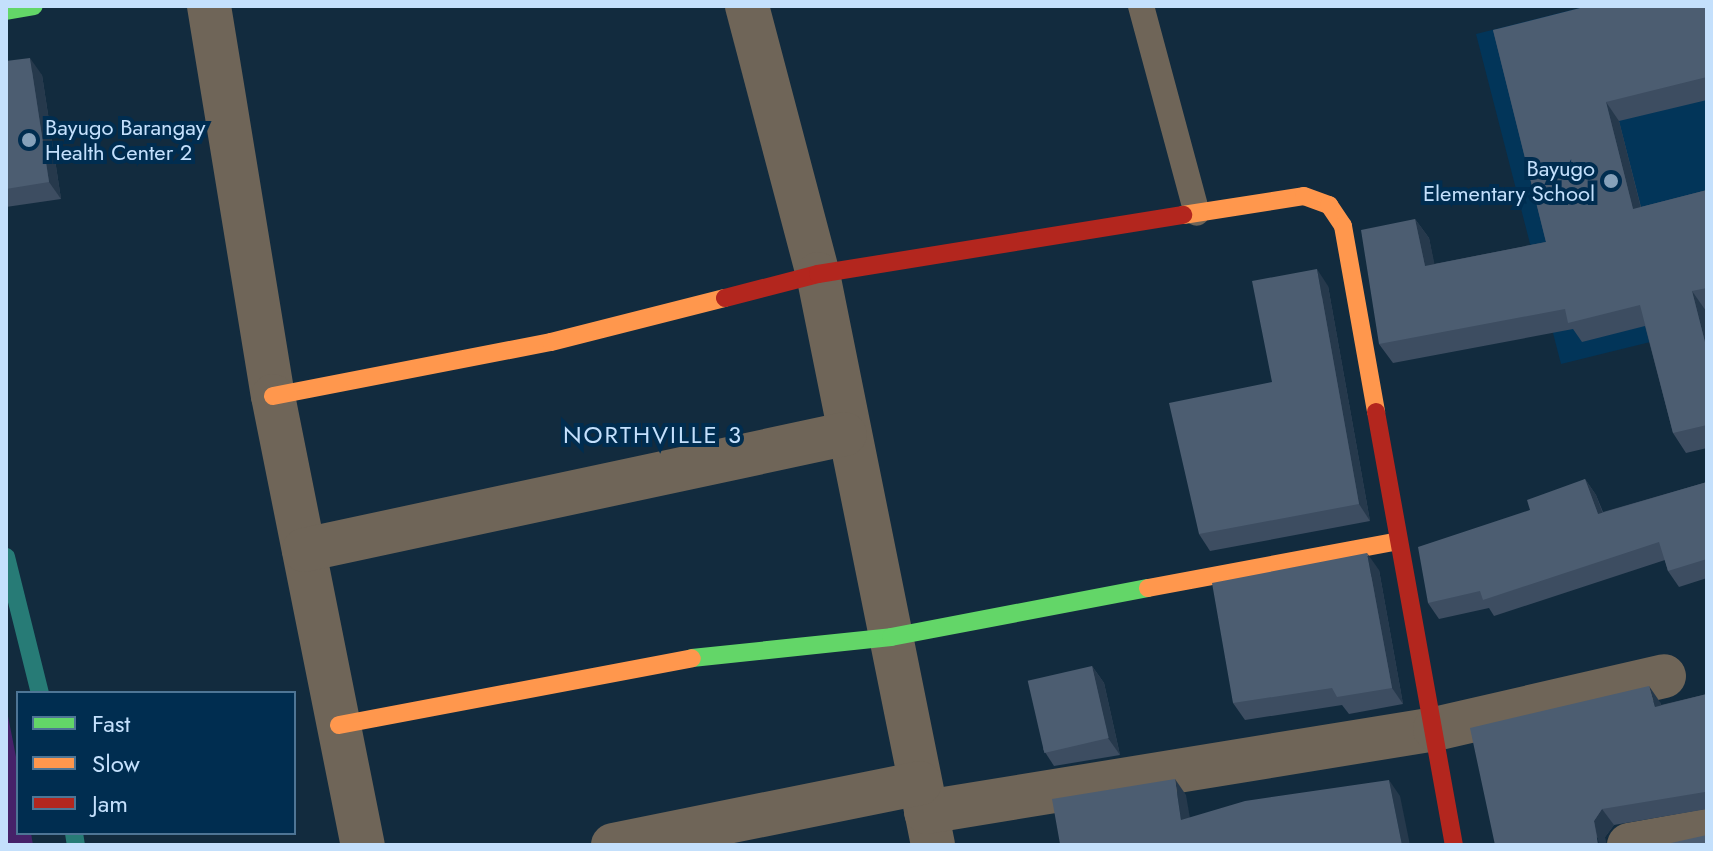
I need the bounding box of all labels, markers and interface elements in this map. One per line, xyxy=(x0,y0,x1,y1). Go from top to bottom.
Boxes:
place label: Bayugo Barangay Health Center 2 xyxy=(45,114,205,166)
marker: Bayugo Barangay Health Center 2 xyxy=(20,131,38,149)
place label: Bayugo Elementary School xyxy=(1423,155,1595,206)
marker: Bayugo Elementary School xyxy=(1602,172,1620,190)
district label: NORTHVILLE 3 xyxy=(563,421,743,449)
legend xyxy=(16,691,296,835)
text: Fast xyxy=(92,706,130,741)
text: Slow xyxy=(92,746,140,781)
text: Jam xyxy=(92,786,128,821)

